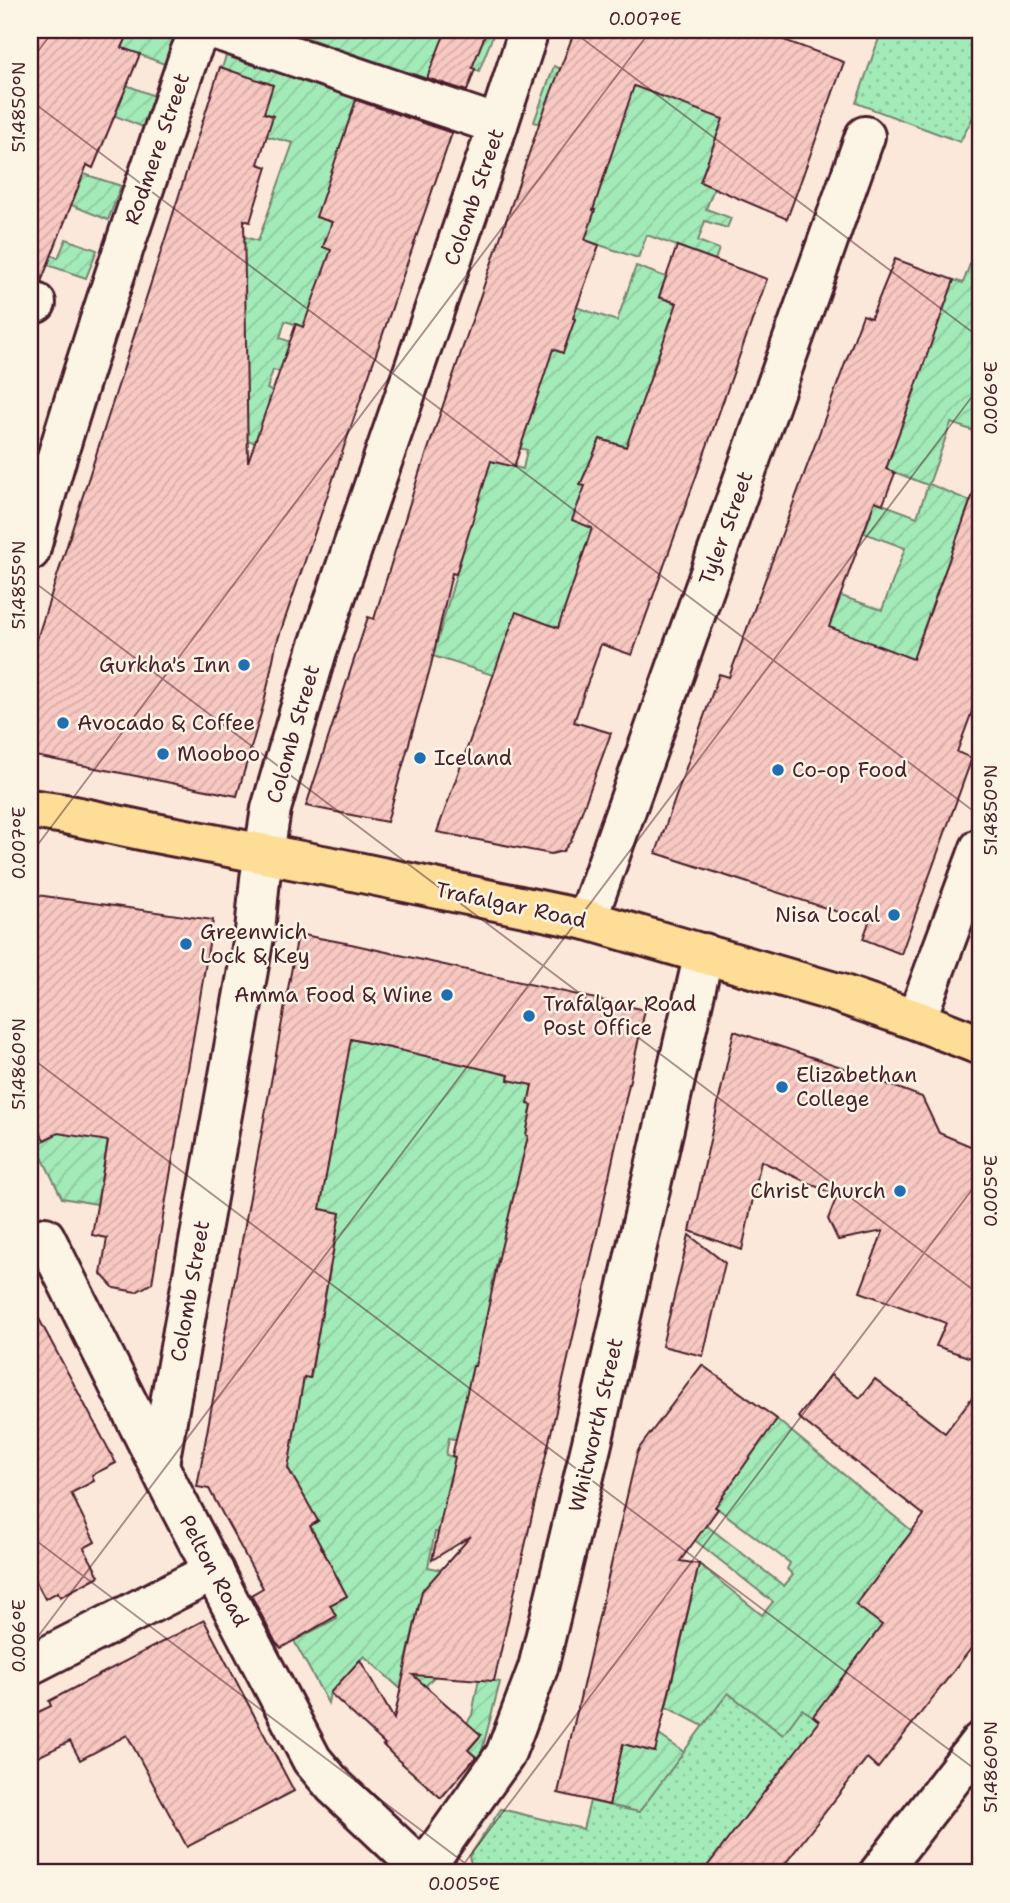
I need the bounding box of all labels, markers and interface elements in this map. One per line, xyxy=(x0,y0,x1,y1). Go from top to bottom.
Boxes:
text: 0.007°E xyxy=(608,7,682,31)
text: 51.4850°N xyxy=(7,62,31,152)
street label: Rodmere Street xyxy=(118,69,196,229)
street label: Colomb Street xyxy=(437,125,511,269)
text: 0.006°E xyxy=(979,361,1003,435)
street label: Tyler Street xyxy=(692,467,760,589)
text: 51.4855°N xyxy=(7,541,31,630)
place label: Gurkha's Inn xyxy=(99,651,230,679)
marker: Gurkha's Inn xyxy=(236,657,252,673)
street label: Colomb Street xyxy=(260,661,326,807)
place label: Avocado & Coffee xyxy=(77,709,255,737)
marker: Avocado & Coffee xyxy=(55,715,71,731)
place label: Mooboo xyxy=(177,740,260,768)
place label: Iceland xyxy=(434,744,512,772)
marker: Mooboo xyxy=(155,746,171,762)
marker: Iceland xyxy=(412,750,428,766)
place label: Co-op Food xyxy=(792,756,907,784)
marker: Co-op Food xyxy=(770,762,786,778)
text: 51.4850°N xyxy=(979,765,1003,855)
text: 0.007°E xyxy=(7,806,31,880)
street label: Trafalgar Road xyxy=(433,875,589,935)
place label: Nisa Local xyxy=(775,901,881,929)
marker: Nisa Local xyxy=(886,907,902,923)
place label: Greenwich Lock & Key xyxy=(200,918,310,970)
marker: Greenwich Lock & Key xyxy=(178,936,194,952)
place label: Amma Food & Wine xyxy=(234,981,433,1009)
marker: Amma Food & Wine xyxy=(439,987,455,1003)
place label: Trafalgar Road Post Office xyxy=(543,990,696,1042)
marker: Trafalgar Road Post Office xyxy=(521,1008,537,1024)
text: 51.4860°N xyxy=(7,1018,31,1110)
place label: Elizabethan College xyxy=(796,1061,917,1113)
marker: Elizabethan College xyxy=(774,1079,790,1095)
text: 0.005°E xyxy=(979,1155,1003,1227)
place label: Christ Church xyxy=(750,1177,886,1205)
marker: Christ Church xyxy=(892,1183,908,1199)
street label: Colomb Street xyxy=(164,1218,216,1364)
street label: Whitworth Street xyxy=(562,1335,630,1515)
street label: Pelton Road xyxy=(173,1510,255,1632)
text: 0.006°E xyxy=(7,1599,31,1673)
text: 51.4860°N xyxy=(979,1721,1003,1813)
text: 0.005°E xyxy=(428,1872,500,1896)

